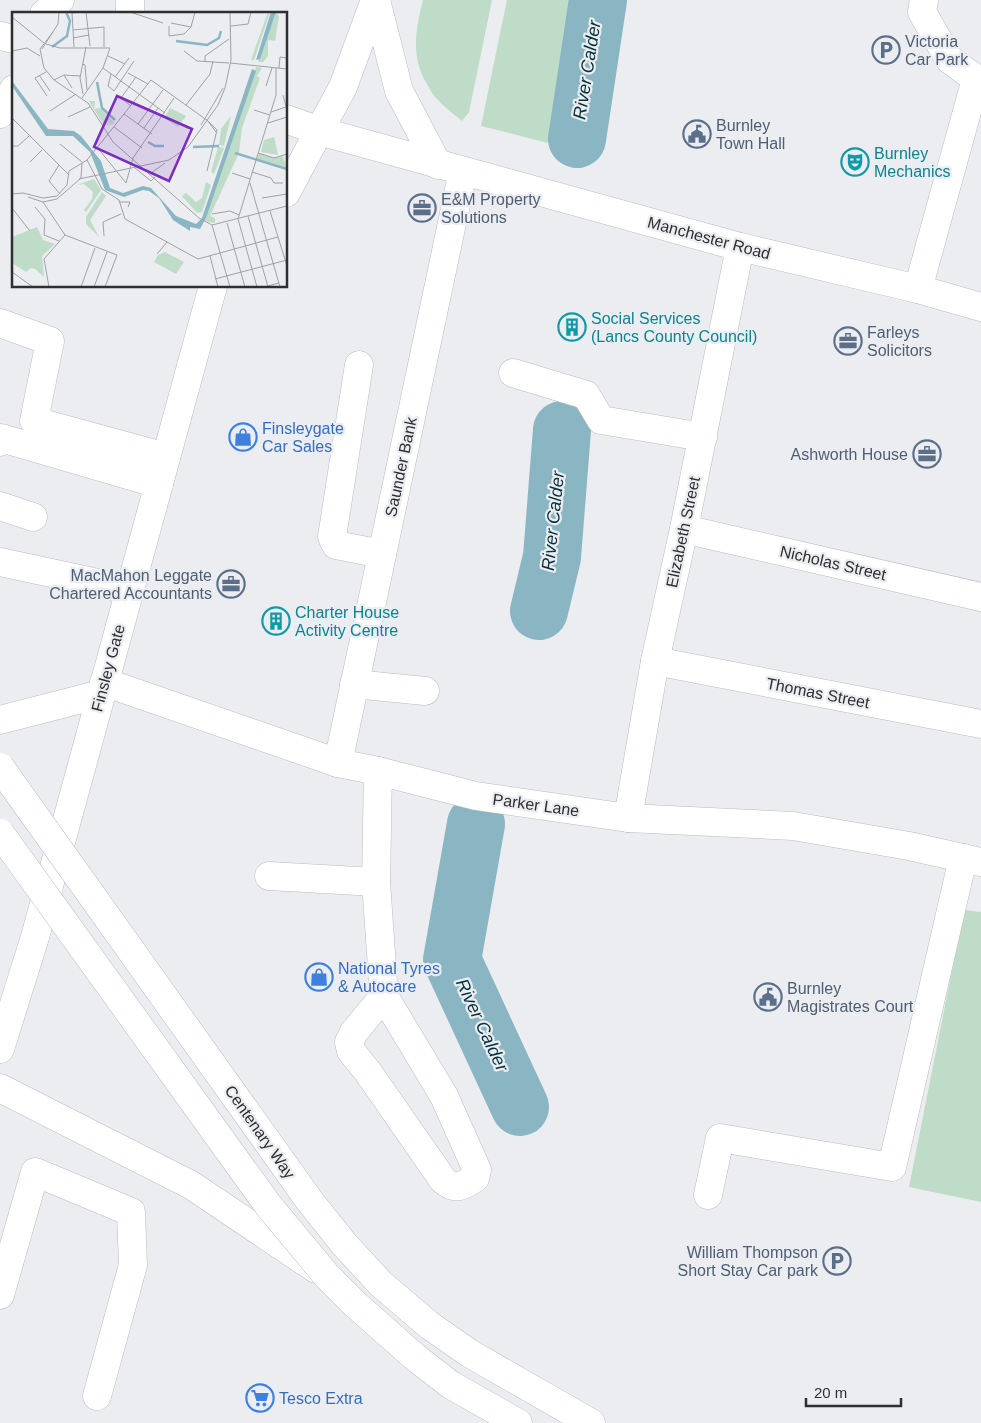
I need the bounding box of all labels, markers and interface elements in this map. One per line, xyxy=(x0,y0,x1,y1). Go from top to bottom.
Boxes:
inset map xyxy=(12,12,288,288)
water label: River Calder xyxy=(569,18,605,121)
place label: Victoria Car Park xyxy=(905,33,969,68)
parking icon: Victoria Car Park xyxy=(871,35,901,65)
place label: Burnley Town Hall xyxy=(716,117,785,152)
public building icon: Burnley Town Hall xyxy=(682,119,712,149)
place label: Burnley Mechanics xyxy=(874,145,950,180)
theatre icon: Burnley Mechanics xyxy=(840,147,870,177)
place label: E&M Property Solutions xyxy=(441,191,541,226)
office icon: E&M Property Solutions xyxy=(407,193,437,223)
street label: Manchester Road xyxy=(646,213,772,263)
place label: Social Services (Lancs County Council) xyxy=(591,310,757,345)
building icon: Social Services (Lancs County Council) xyxy=(557,312,587,342)
place label: Farleys Solicitors xyxy=(867,324,932,359)
office icon: Farleys Solicitors xyxy=(833,326,863,356)
street label: Saunder Bank xyxy=(382,415,420,518)
place label: Finsleygate Car Sales xyxy=(262,420,344,455)
shop icon: Finsleygate Car Sales xyxy=(228,422,258,452)
office icon: Ashworth House xyxy=(912,439,942,469)
place label: Ashworth House xyxy=(791,446,908,463)
water label: River Calder xyxy=(538,469,568,572)
street label: Elizabeth Street xyxy=(663,474,703,589)
street label: Nicholas Street xyxy=(778,543,888,584)
place label: MacMahon Leggate Chartered Accountants xyxy=(49,567,212,602)
office icon: MacMahon Leggate Chartered Accountants xyxy=(216,569,246,599)
place label: Charter House Activity Centre xyxy=(295,604,399,639)
building icon: Charter House Activity Centre xyxy=(261,606,291,636)
street label: Finsley Gate xyxy=(88,622,128,714)
street label: Thomas Street xyxy=(765,675,872,711)
street label: Parker Lane xyxy=(492,791,580,819)
place label: National Tyres & Autocare xyxy=(338,960,440,995)
shop icon: National Tyres & Autocare xyxy=(304,962,334,992)
water label: River Calder xyxy=(452,975,513,1075)
place label: Burnley Magistrates Court xyxy=(787,980,914,1015)
public building icon: Burnley Magistrates Court xyxy=(753,982,783,1012)
street label: Centenary Way xyxy=(222,1082,298,1182)
place label: William Thompson Short Stay Car park xyxy=(678,1244,819,1279)
parking icon: William Thompson Short Stay Car park xyxy=(822,1246,852,1276)
scale bar xyxy=(806,1376,901,1408)
supermarket icon: Tesco Extra xyxy=(245,1383,275,1413)
text: 20 m xyxy=(814,1384,847,1401)
place label: Tesco Extra xyxy=(279,1390,363,1407)

